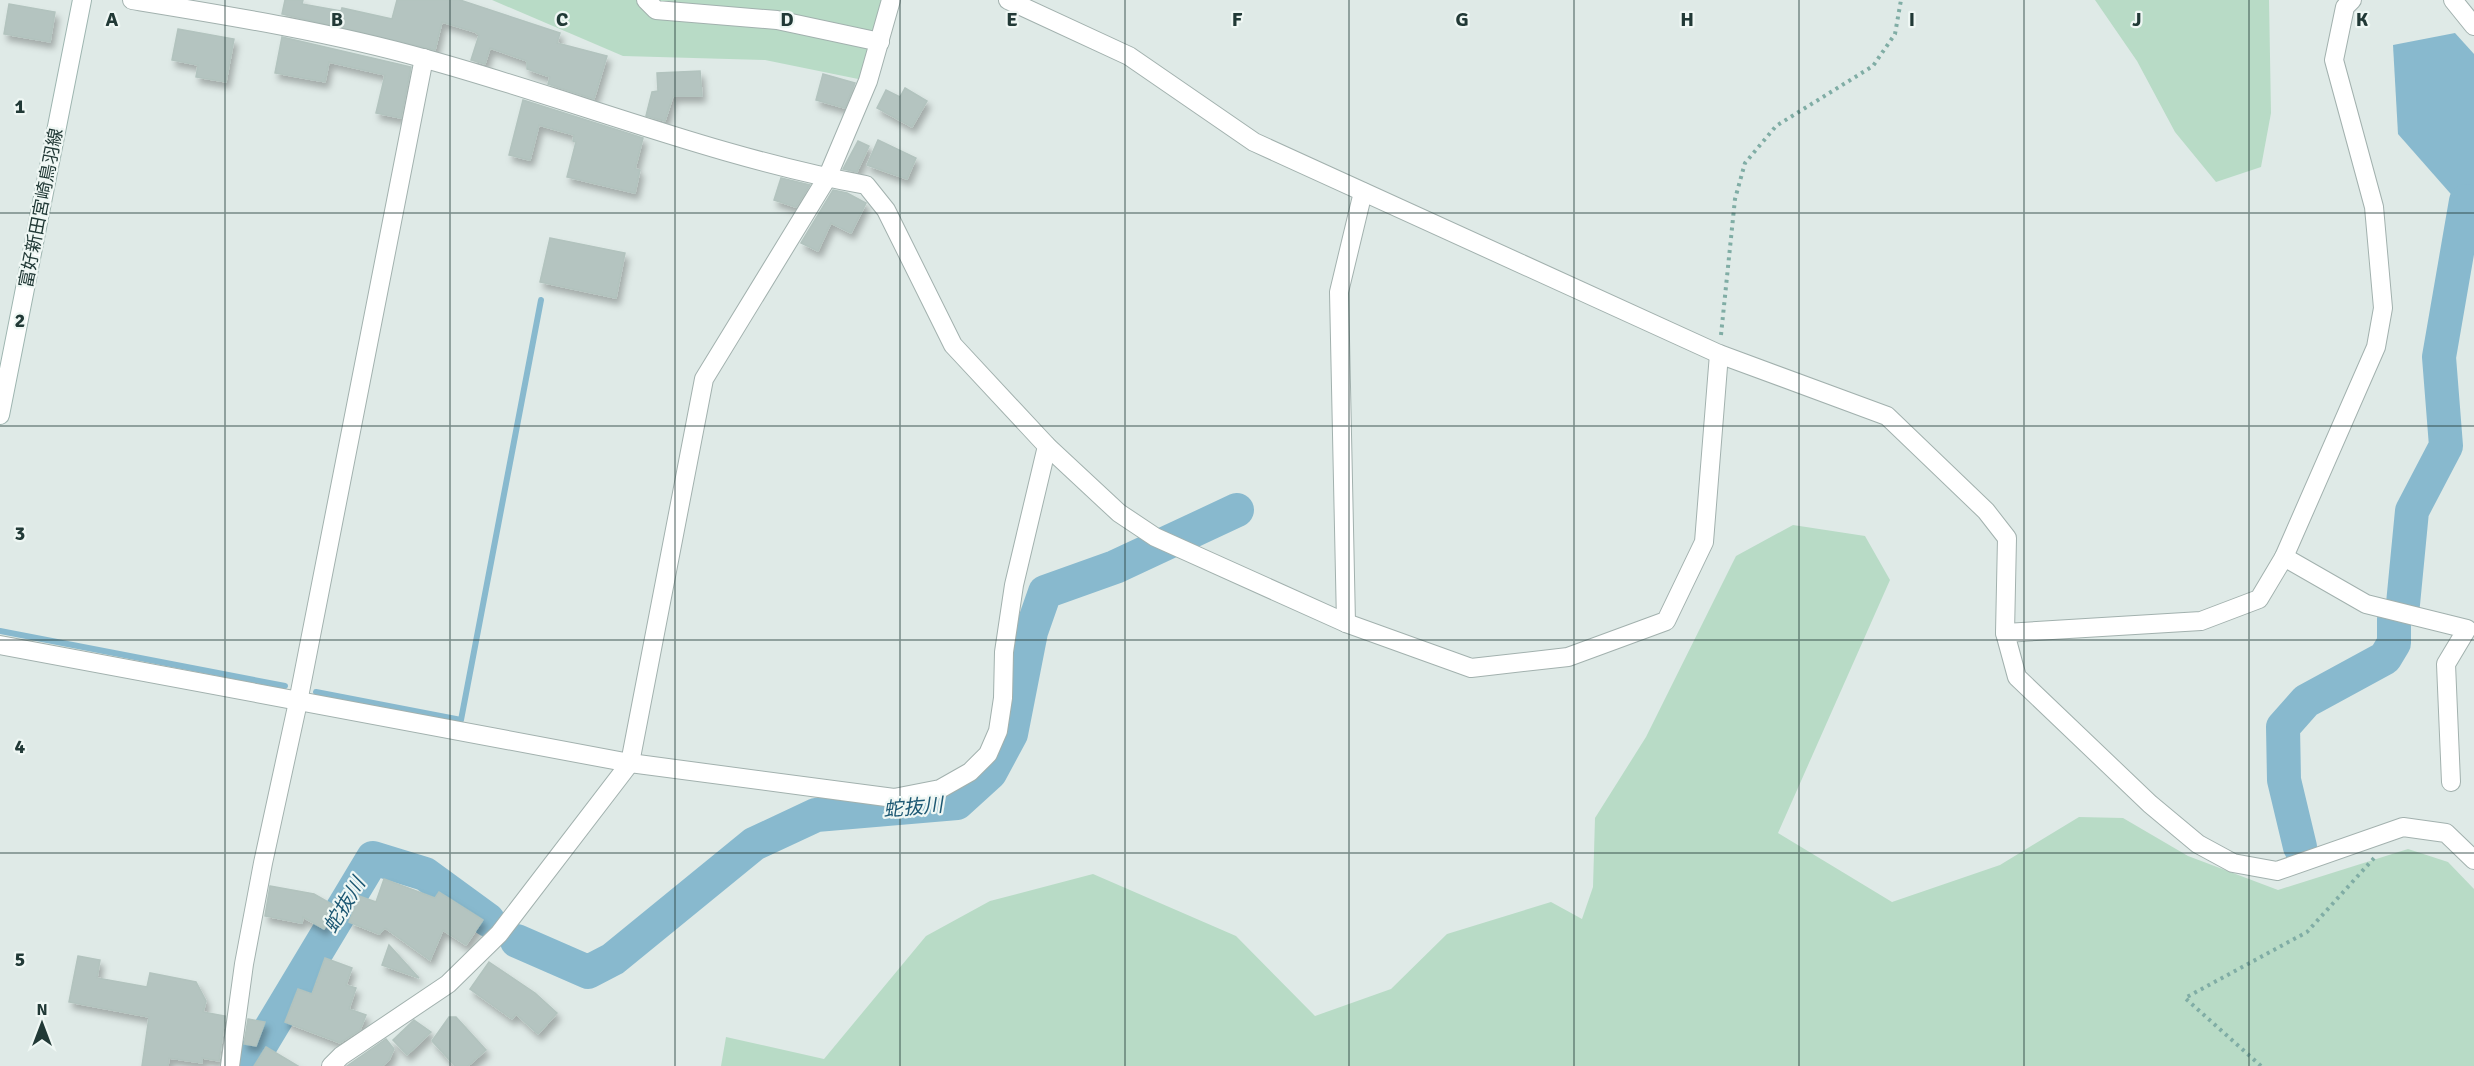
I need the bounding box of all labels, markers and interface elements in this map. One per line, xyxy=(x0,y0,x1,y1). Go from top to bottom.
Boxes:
text: A xyxy=(106,7,119,32)
text: B xyxy=(331,7,343,32)
text: C xyxy=(556,7,568,32)
text: D xyxy=(780,7,794,32)
text: E xyxy=(1006,7,1018,32)
text: F xyxy=(1232,7,1243,32)
text: G xyxy=(1455,7,1469,32)
text: H xyxy=(1680,7,1694,32)
text: I xyxy=(1909,7,1915,32)
text: J xyxy=(2132,7,2142,32)
text: K xyxy=(2356,7,2369,32)
text: 1 xyxy=(15,94,26,119)
street label: 富好新田宮崎鳥羽線 xyxy=(15,126,67,290)
text: 2 xyxy=(15,308,25,333)
text: 3 xyxy=(15,521,25,546)
text: 4 xyxy=(15,734,26,759)
water label: 蛇抜川 xyxy=(882,792,946,823)
water label: 蛇抜川 xyxy=(318,871,372,937)
text: 5 xyxy=(15,947,25,972)
north arrow xyxy=(12,994,72,1054)
text: N xyxy=(36,1000,48,1020)

